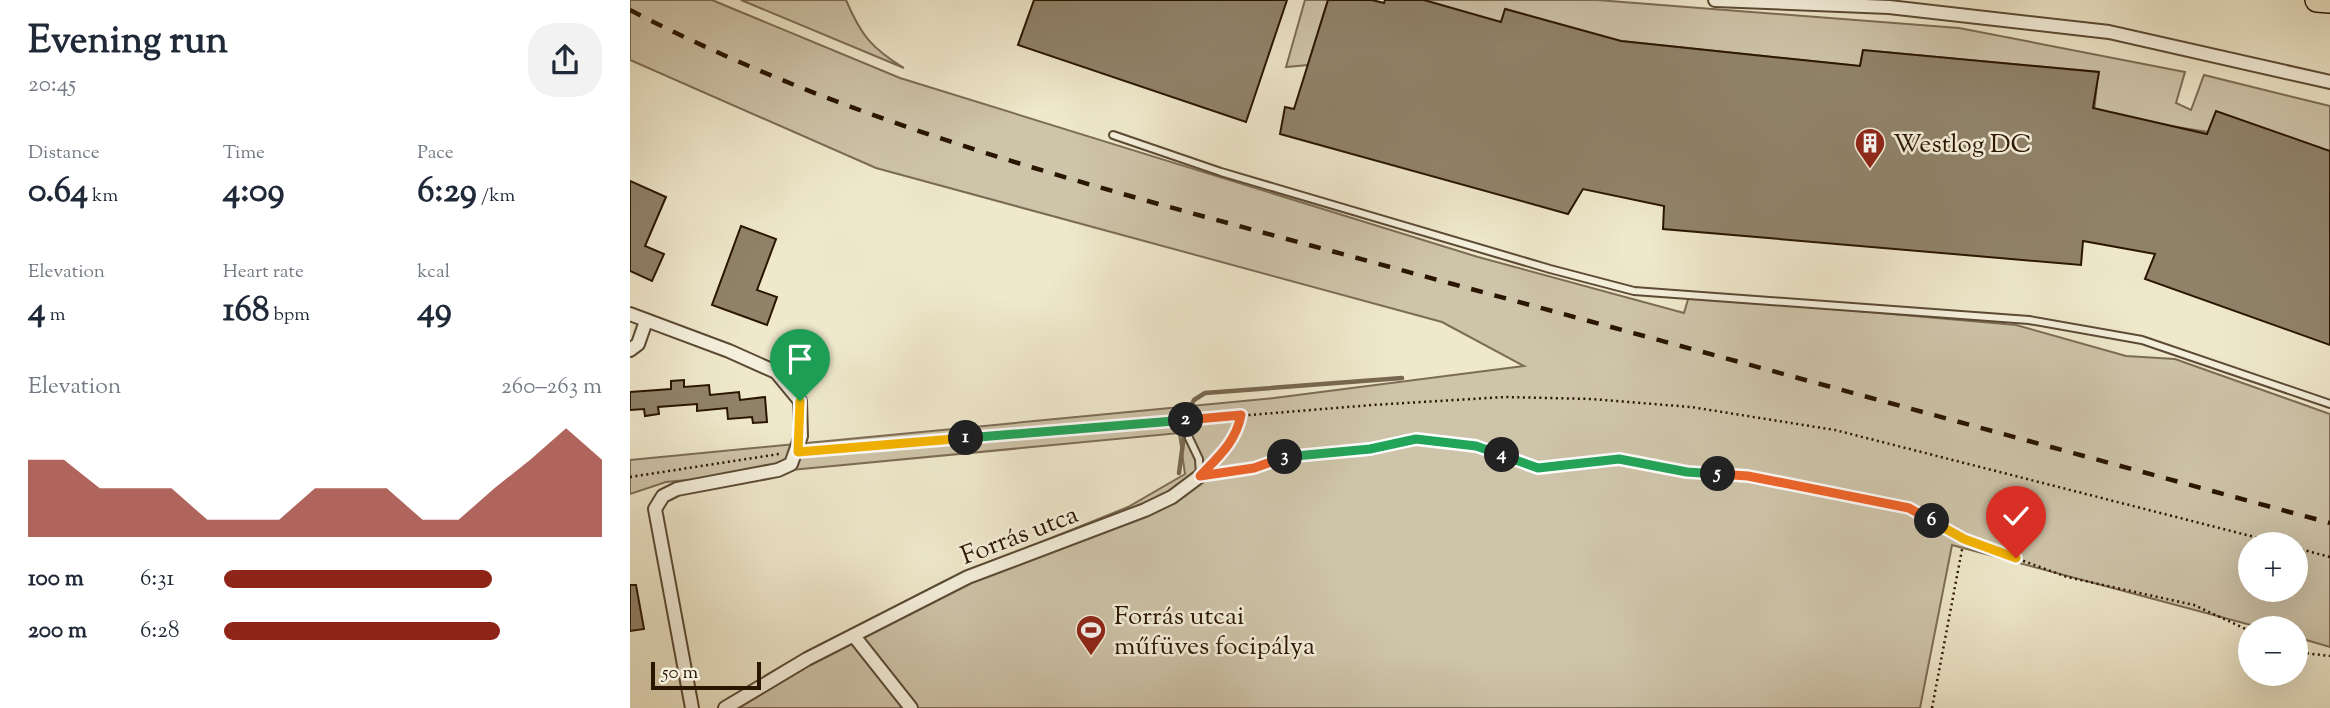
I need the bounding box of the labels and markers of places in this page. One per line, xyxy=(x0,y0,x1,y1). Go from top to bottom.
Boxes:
building icon: Westlog DC xyxy=(1853,126,1887,170)
place label: Westlog DC xyxy=(1893,127,2032,164)
pin xyxy=(770,329,830,401)
pin: 2 xyxy=(1168,402,1204,438)
pin: 1 xyxy=(948,420,984,456)
pin: 4 xyxy=(1484,438,1520,472)
pin: 3 xyxy=(1268,440,1302,475)
pin: 5 xyxy=(1700,456,1736,491)
pin xyxy=(1986,486,2046,558)
pin: 6 xyxy=(1914,504,1950,538)
place label: Forrás utcai műfüves focipálya xyxy=(1114,599,1315,666)
sports icon: Forrás utcai műfüves focipálya xyxy=(1074,613,1108,657)

